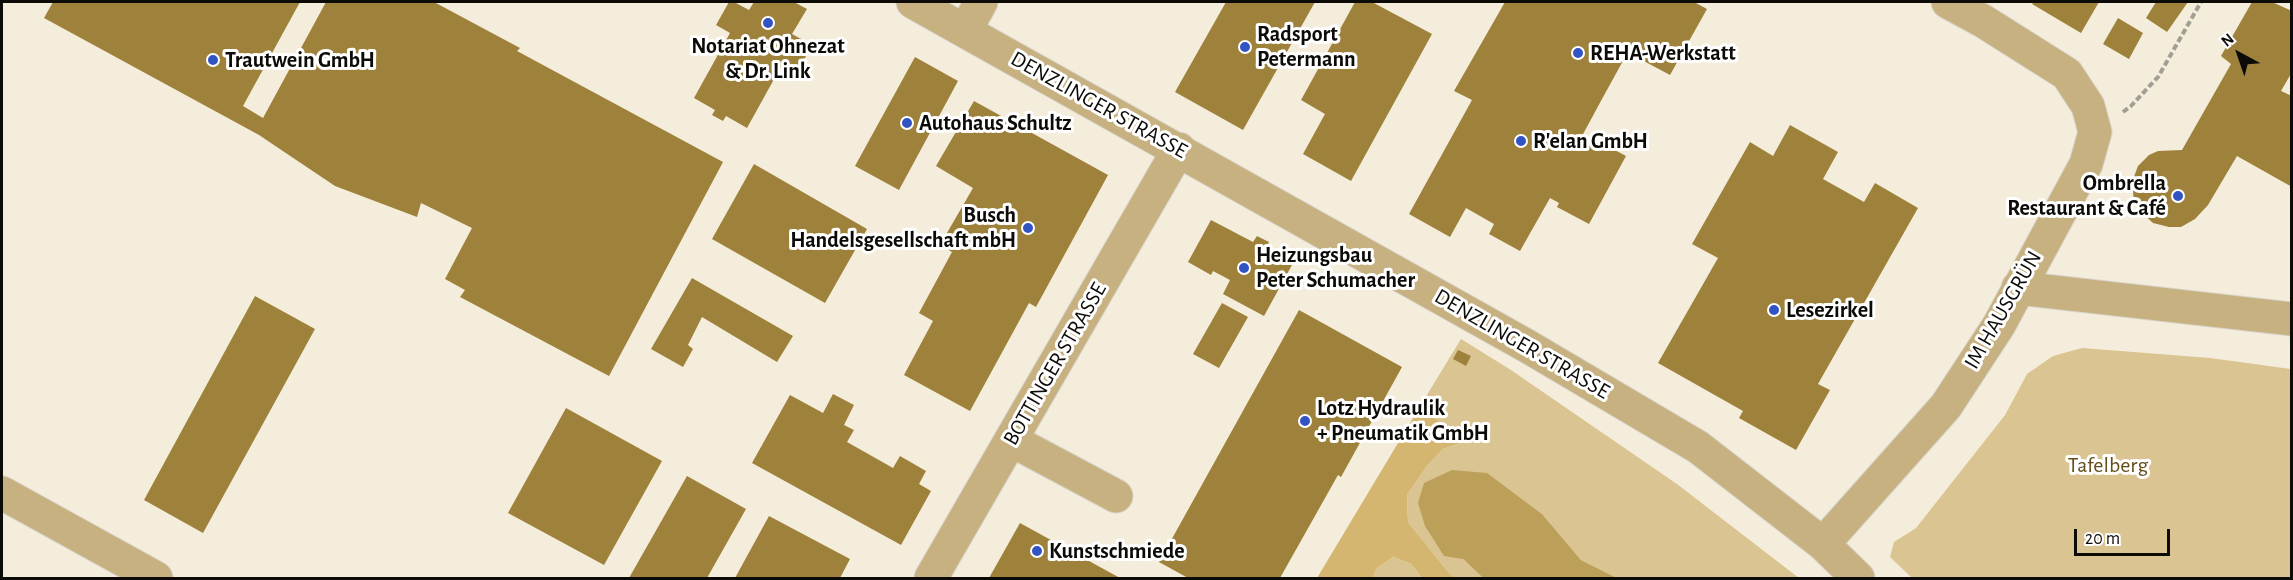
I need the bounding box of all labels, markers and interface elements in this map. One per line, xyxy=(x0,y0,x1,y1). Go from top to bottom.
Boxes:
marker: Notariat Ohnezat & Dr. Link xyxy=(761,16,775,30)
place label: Radsport Petermann xyxy=(1257,21,1356,72)
north arrow xyxy=(2209,24,2269,84)
text: N xyxy=(2218,31,2237,50)
place label: Notariat Ohnezat & Dr. Link xyxy=(691,33,845,84)
marker: Radsport Petermann xyxy=(1238,40,1252,54)
place label: REHA-Werkstatt xyxy=(1590,40,1736,66)
street label: DENZLINGER STRASSE xyxy=(1006,45,1192,165)
marker: REHA-Werkstatt xyxy=(1571,46,1585,60)
place label: Trautwein GmbH xyxy=(225,47,375,73)
marker: Trautwein GmbH xyxy=(206,53,220,67)
place label: Autohaus Schultz xyxy=(919,110,1072,136)
marker: Autohaus Schultz xyxy=(900,116,914,130)
place label: R'elan GmbH xyxy=(1533,128,1648,154)
marker: R'elan GmbH xyxy=(1514,134,1528,148)
place label: Ombrella Restaurant & Café xyxy=(2007,170,2166,222)
marker: Ombrella Restaurant & Café xyxy=(2171,189,2185,203)
place label: Busch Handelsgesellschaft mbH xyxy=(790,202,1016,254)
marker: Busch Handelsgesellschaft mbH xyxy=(1021,221,1035,235)
place label: Heizungsbau Peter Schumacher xyxy=(1256,242,1415,294)
street label: IM HAUSGRÜN xyxy=(1959,246,2047,374)
marker: Heizungsbau Peter Schumacher xyxy=(1237,261,1251,275)
street label: BOTTINGER STRASSE xyxy=(998,278,1112,450)
street label: DENZLINGER STRASSE xyxy=(1430,283,1614,405)
place label: Lesezirkel xyxy=(1786,297,1874,323)
marker: Lesezirkel xyxy=(1767,303,1781,317)
place label: Lotz Hydraulik + Pneumatik GmbH xyxy=(1317,395,1489,446)
marker: Lotz Hydraulik + Pneumatik GmbH xyxy=(1298,414,1312,428)
park label: Tafelberg xyxy=(2068,452,2148,478)
scale bar xyxy=(2077,517,2173,555)
text: 20 m xyxy=(2085,530,2120,548)
place label: Kunstschmiede xyxy=(1049,538,1185,564)
marker: Kunstschmiede xyxy=(1030,544,1044,558)

